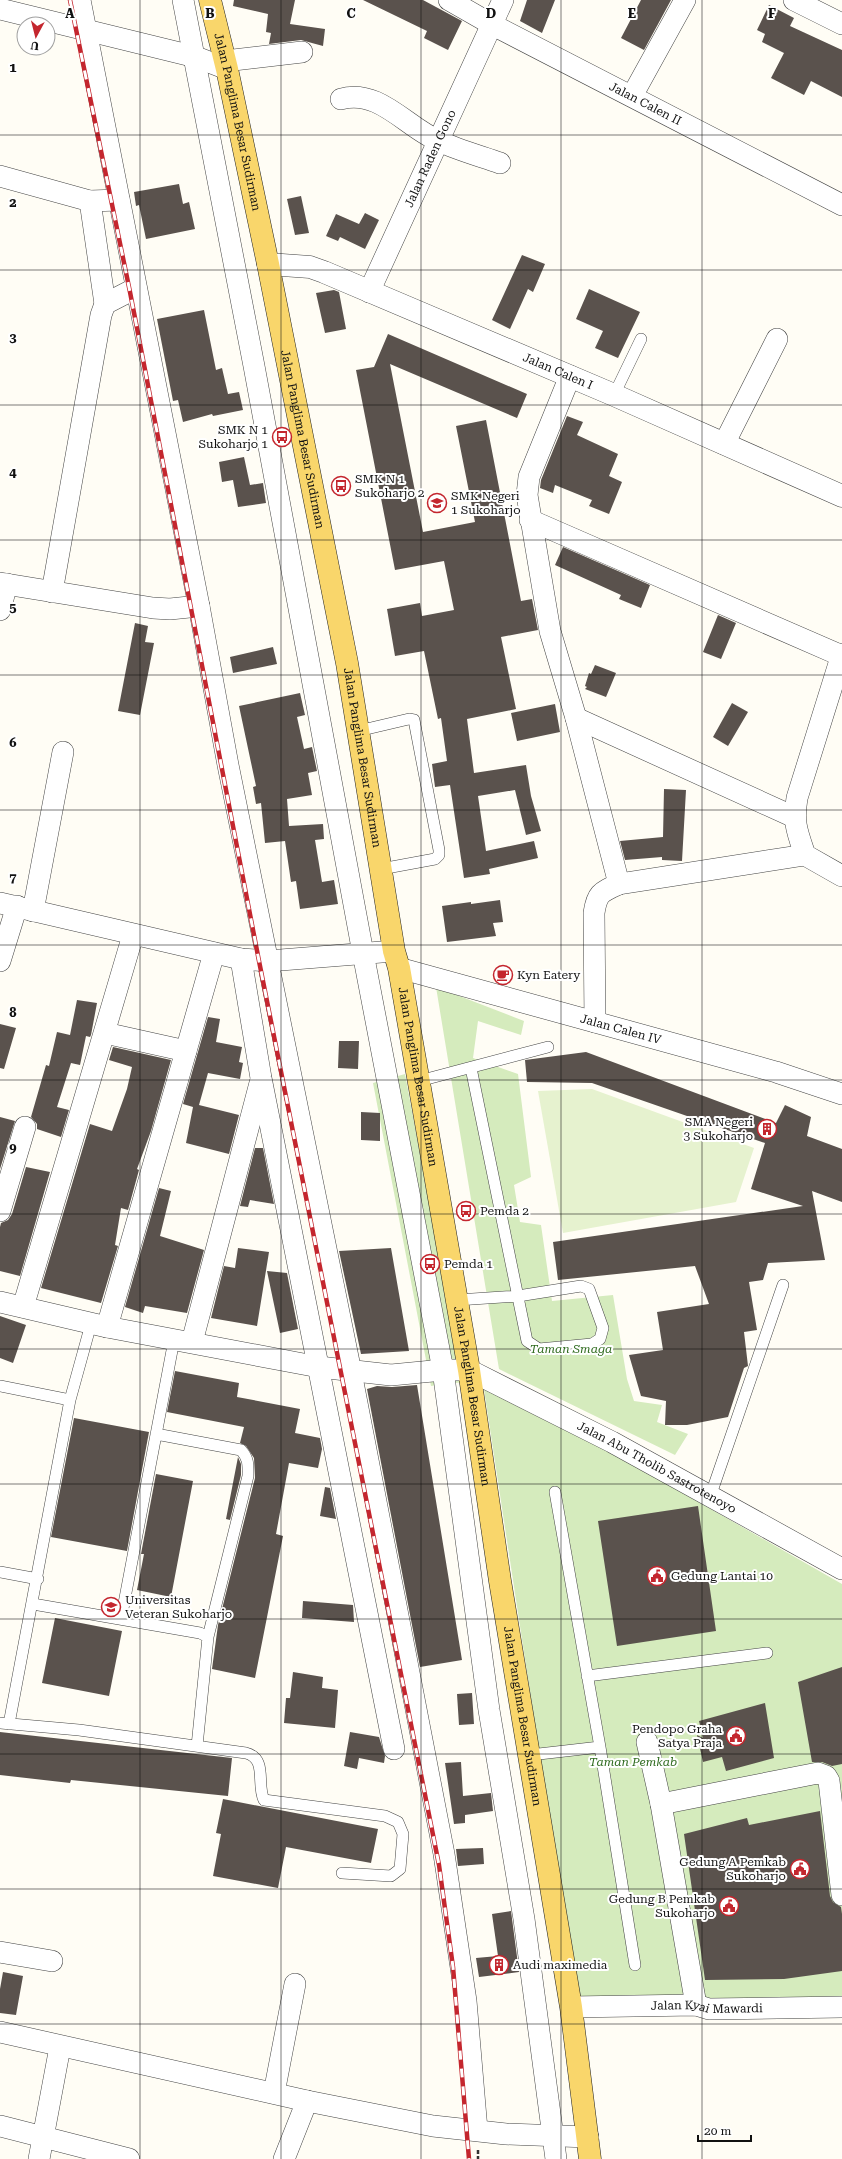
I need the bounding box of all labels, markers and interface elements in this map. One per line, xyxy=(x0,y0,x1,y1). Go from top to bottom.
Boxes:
text: A xyxy=(65,6,75,21)
text: B xyxy=(205,6,215,21)
text: C xyxy=(346,6,356,21)
text: D xyxy=(486,6,496,21)
text: E xyxy=(628,6,636,21)
text: F xyxy=(768,6,776,21)
north arrow xyxy=(16,16,56,56)
street label: Jalan Panglima Besar Sudirman xyxy=(211,31,264,213)
text: U xyxy=(29,38,40,52)
text: 1 xyxy=(9,60,17,75)
street label: Jalan Calen II xyxy=(607,79,684,128)
street label: Jalan Raden Gono xyxy=(402,107,459,209)
text: 2 xyxy=(9,195,17,210)
text: 3 xyxy=(9,330,17,345)
street label: Jalan Panglima Besar Sudirman xyxy=(278,349,327,530)
street label: Jalan Calen I xyxy=(521,350,595,392)
place label: SMK N 1 Sukoharjo 1 xyxy=(198,423,268,451)
bus stop icon: SMK N 1 Sukoharjo 1 xyxy=(271,426,293,448)
text: 4 xyxy=(9,465,17,480)
place label: SMK N 1 Sukoharjo 2 xyxy=(355,472,425,500)
bus stop icon: SMK N 1 Sukoharjo 2 xyxy=(330,475,352,497)
place label: SMK Negeri 1 Sukoharjo xyxy=(451,489,521,517)
school or university icon: SMK Negeri 1 Sukoharjo xyxy=(426,492,448,514)
text: 5 xyxy=(9,600,17,615)
street label: Jalan Panglima Besar Sudirman xyxy=(341,667,384,849)
text: 6 xyxy=(9,735,17,750)
text: 7 xyxy=(9,870,17,885)
cafe icon: Kyn Eatery xyxy=(492,964,514,986)
place label: Kyn Eatery xyxy=(517,968,581,982)
street label: Jalan Panglima Besar Sudirman xyxy=(395,986,440,1168)
text: 8 xyxy=(9,1005,17,1020)
street label: Jalan Calen IV xyxy=(579,1011,663,1047)
place label: SMA Negeri 3 Sukoharjo xyxy=(683,1115,753,1143)
building icon: SMA Negeri 3 Sukoharjo xyxy=(756,1118,778,1140)
text: 9 xyxy=(9,1140,17,1155)
bus stop icon: Pemda 2 xyxy=(455,1200,477,1222)
place label: Pemda 2 xyxy=(480,1204,529,1218)
bus stop icon: Pemda 1 xyxy=(419,1253,441,1275)
place label: Pemda 1 xyxy=(444,1257,493,1271)
street label: Jalan Panglima Besar Sudirman xyxy=(451,1305,493,1487)
park label: Taman Smaga xyxy=(530,1342,612,1356)
street label: Jalan Abu Tholib Sastrotenoyo xyxy=(575,1419,739,1516)
public building icon: Gedung Lantai 10 xyxy=(646,1565,668,1587)
place label: Gedung Lantai 10 xyxy=(671,1569,773,1583)
place label: Universitas Veteran Sukoharjo xyxy=(125,1593,232,1621)
school or university icon: Universitas Veteran Sukoharjo xyxy=(100,1596,122,1618)
street label: Jalan Panglima Besar Sudirman xyxy=(501,1625,544,1807)
place label: Pendopo Graha Satya Praja xyxy=(632,1722,722,1750)
public building icon: Pendopo Graha Satya Praja xyxy=(725,1725,747,1747)
park label: Taman Pemkab xyxy=(589,1755,677,1769)
place label: Gedung A Pemkab Sukoharjo xyxy=(679,1855,786,1883)
public building icon: Gedung A Pemkab Sukoharjo xyxy=(789,1858,811,1880)
place label: Gedung B Pemkab Sukoharjo xyxy=(609,1892,715,1920)
public building icon: Gedung B Pemkab Sukoharjo xyxy=(718,1895,740,1917)
building icon: Audi maximedia xyxy=(488,1954,510,1976)
place label: Audi maximedia xyxy=(513,1958,608,1972)
street label: Jalan Kyai Mawardi xyxy=(651,1997,763,2016)
scale bar xyxy=(698,2117,751,2143)
text: 20 m xyxy=(704,2124,731,2138)

